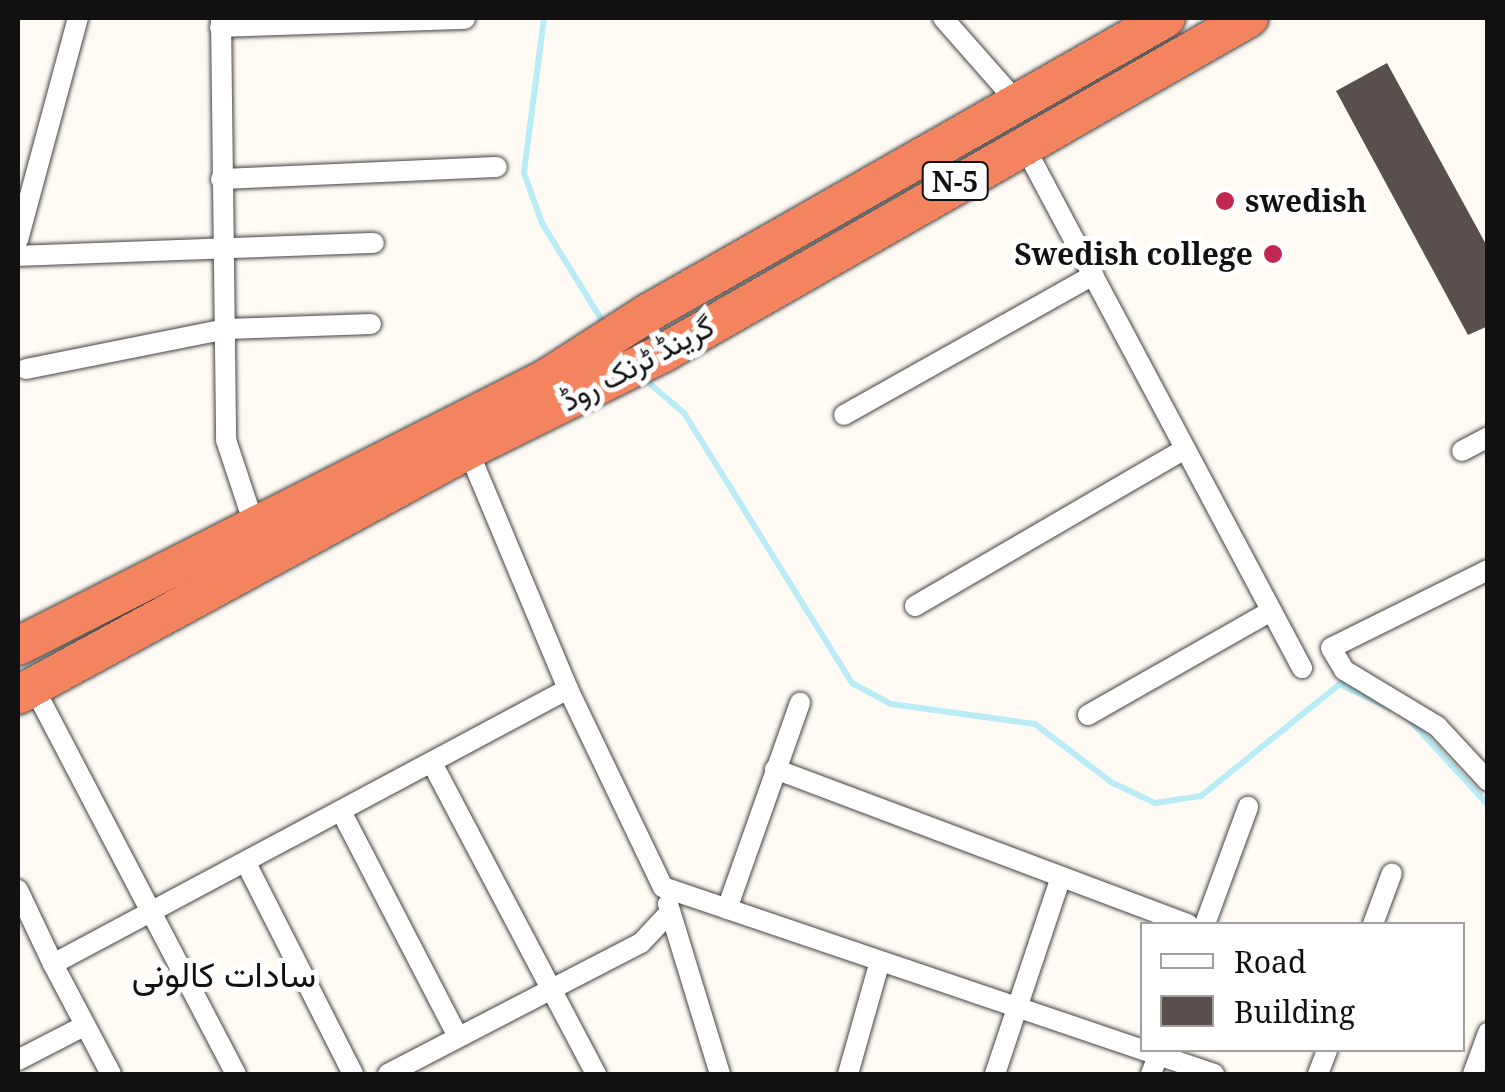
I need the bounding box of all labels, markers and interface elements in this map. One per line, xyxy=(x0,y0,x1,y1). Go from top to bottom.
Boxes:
road number: N-5 xyxy=(920,158,990,204)
place label: swedish xyxy=(1245,183,1367,219)
marker: swedish xyxy=(1214,190,1236,212)
place label: Swedish college xyxy=(1014,236,1253,272)
marker: Swedish college xyxy=(1262,243,1284,265)
street label: گرینڈ ٹرنک روڈ xyxy=(554,308,720,418)
legend xyxy=(1140,922,1465,1052)
text: Road xyxy=(1234,941,1306,982)
district label: سادات کالونی xyxy=(132,953,316,995)
text: Building xyxy=(1234,991,1355,1032)

